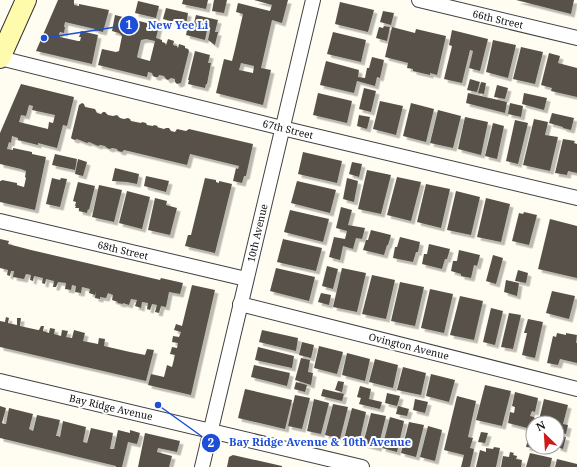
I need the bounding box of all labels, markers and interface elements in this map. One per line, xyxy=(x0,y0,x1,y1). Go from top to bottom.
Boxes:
street label: 66th Street xyxy=(471,6,525,32)
callout: New Yee Li xyxy=(119,14,216,37)
text: 1 xyxy=(126,16,133,33)
text: New Yee Li xyxy=(148,17,208,32)
street label: 67th Street xyxy=(261,116,315,142)
street label: 10th Avenue xyxy=(243,202,271,264)
street label: 68th Street xyxy=(96,237,150,263)
street label: Ovington Avenue xyxy=(367,329,451,363)
street label: Bay Ridge Avenue xyxy=(68,391,154,423)
north arrow xyxy=(525,415,565,455)
text: N xyxy=(533,417,548,434)
callout: Bay Ridge Avenue & 10th Avenue xyxy=(201,431,419,454)
text: 2 xyxy=(208,434,215,451)
text: Bay Ridge Avenue & 10th Avenue xyxy=(229,434,411,449)

